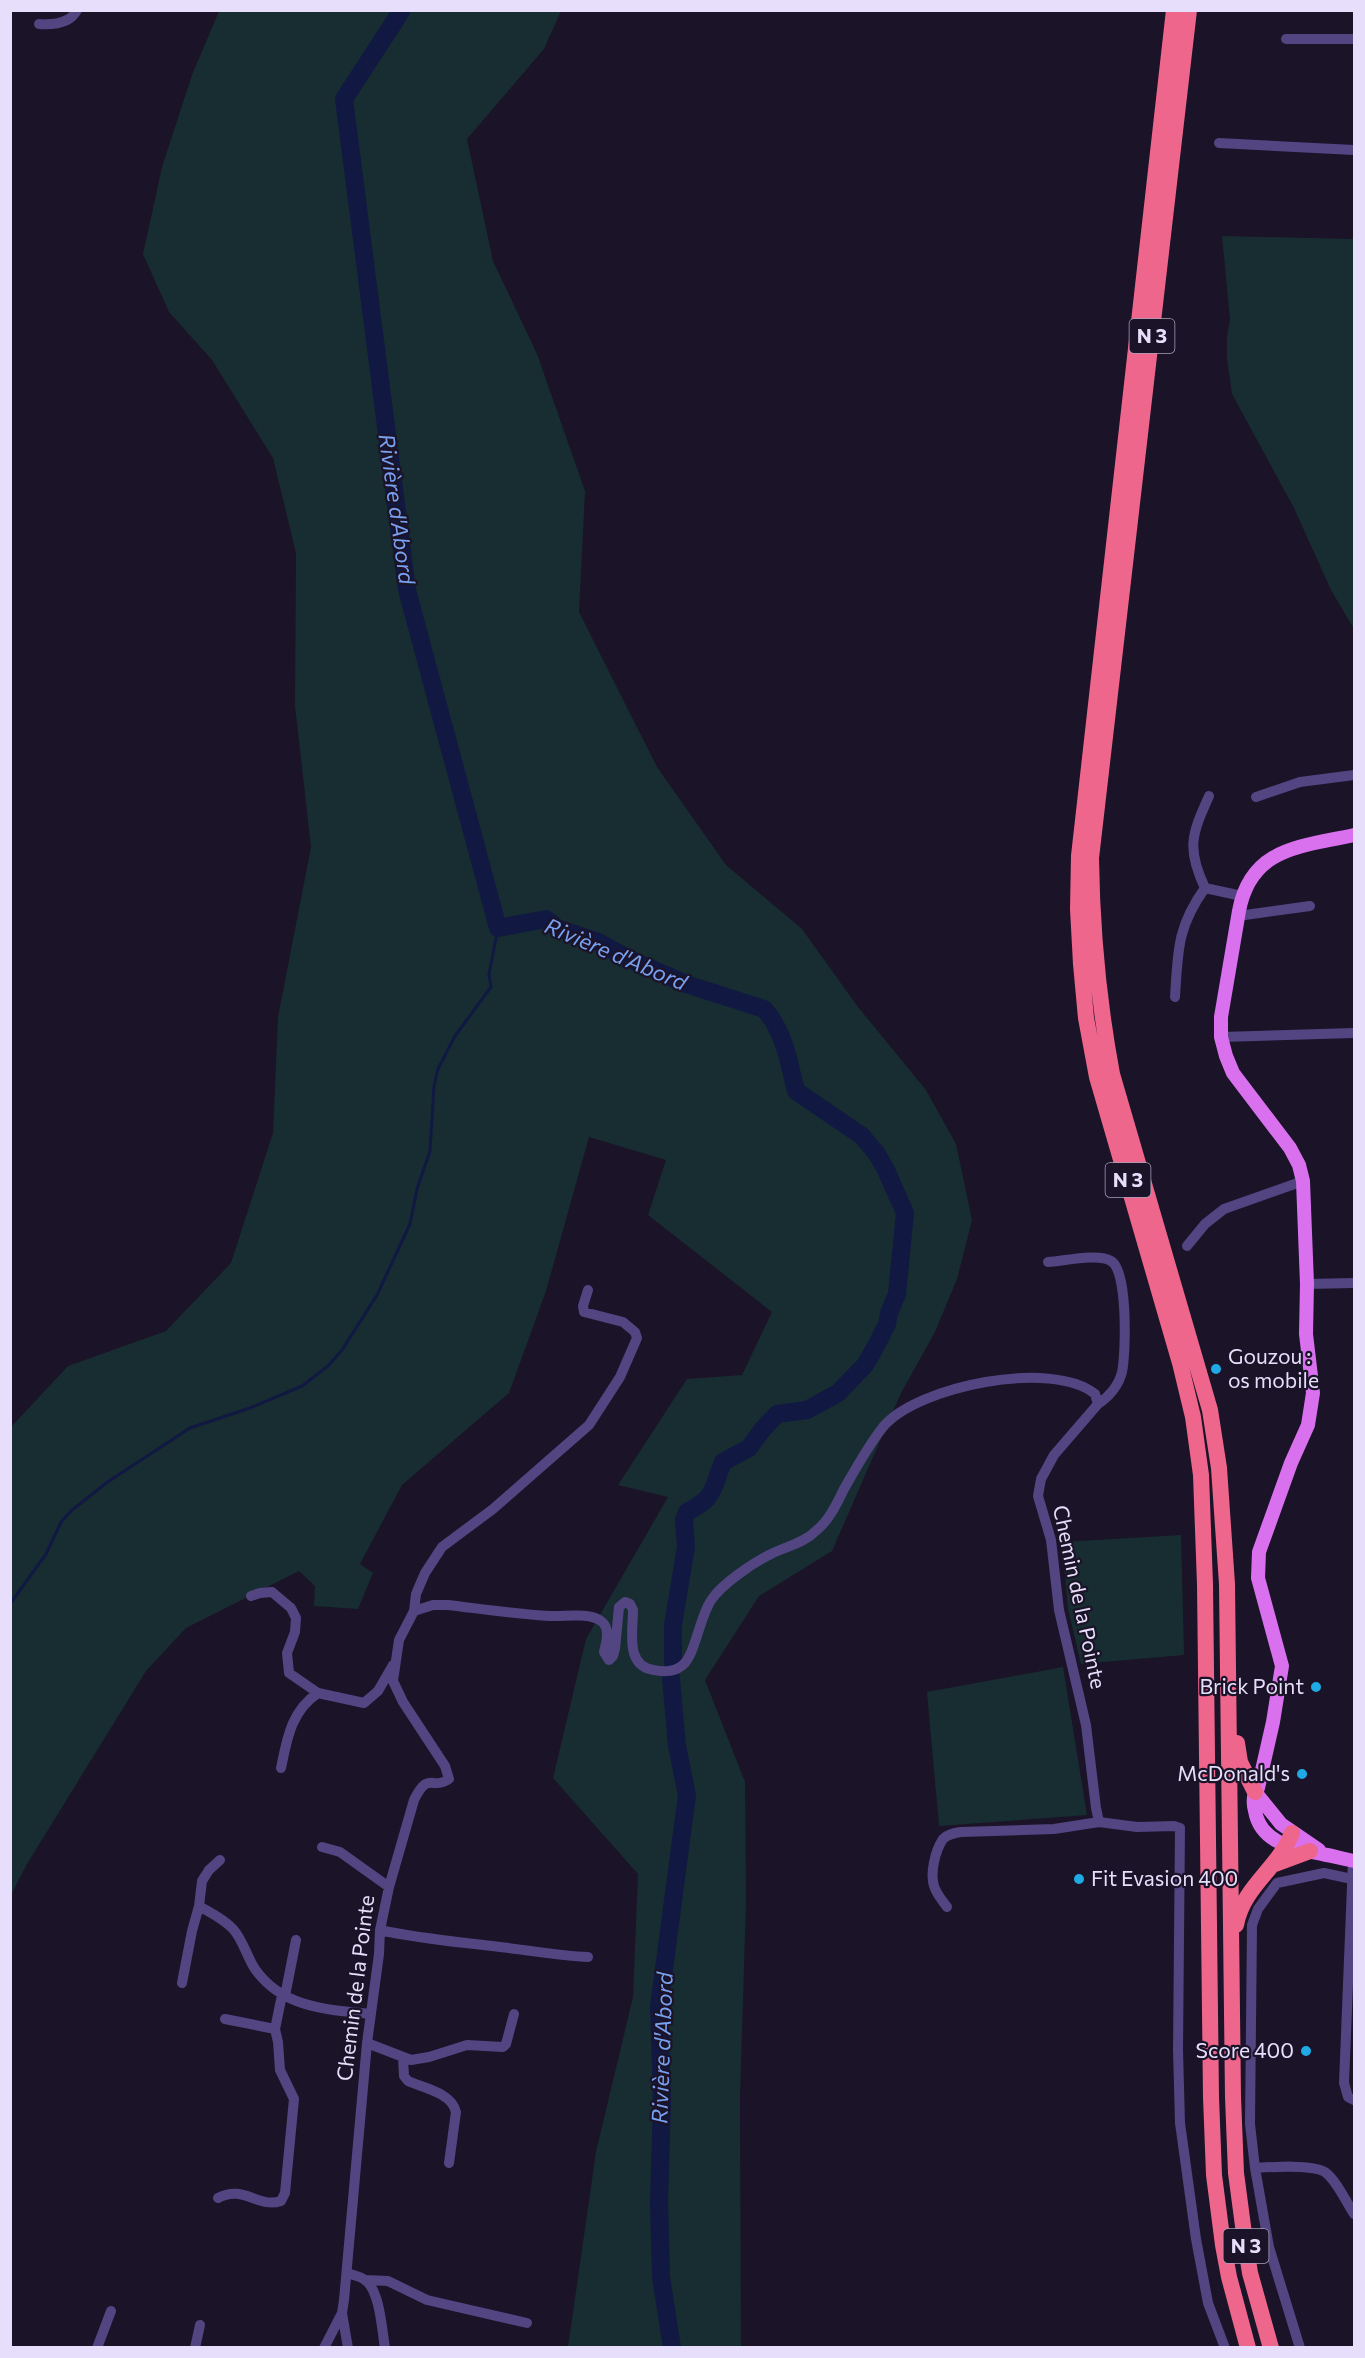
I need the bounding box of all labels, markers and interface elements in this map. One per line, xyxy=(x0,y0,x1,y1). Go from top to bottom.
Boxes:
road number: N 3 xyxy=(1130,319,1174,353)
water label: Rivière d'Abord xyxy=(374,432,422,587)
water label: Rivière d'Abord xyxy=(541,911,692,996)
road number: N 3 xyxy=(1106,1163,1150,1197)
place label: Gouzou : os mobile xyxy=(1228,1343,1319,1392)
marker: Gouzou : os mobile xyxy=(1209,1362,1223,1376)
street label: Chemin de la Pointe xyxy=(1049,1503,1112,1691)
place label: Brick Point xyxy=(1199,1673,1304,1698)
marker: Brick Point xyxy=(1309,1680,1323,1694)
place label: McDonald's xyxy=(1177,1760,1290,1785)
marker: McDonald's xyxy=(1295,1767,1309,1781)
place label: Fit Evasion 400 xyxy=(1091,1865,1238,1890)
marker: Fit Evasion 400 xyxy=(1072,1872,1086,1886)
street label: Chemin de la Pointe xyxy=(331,1893,378,2082)
water label: Rivière d'Abord xyxy=(645,1970,678,2124)
place label: Score 400 xyxy=(1196,2037,1294,2062)
marker: Score 400 xyxy=(1299,2044,1313,2058)
road number: N 3 xyxy=(1224,2229,1268,2263)

